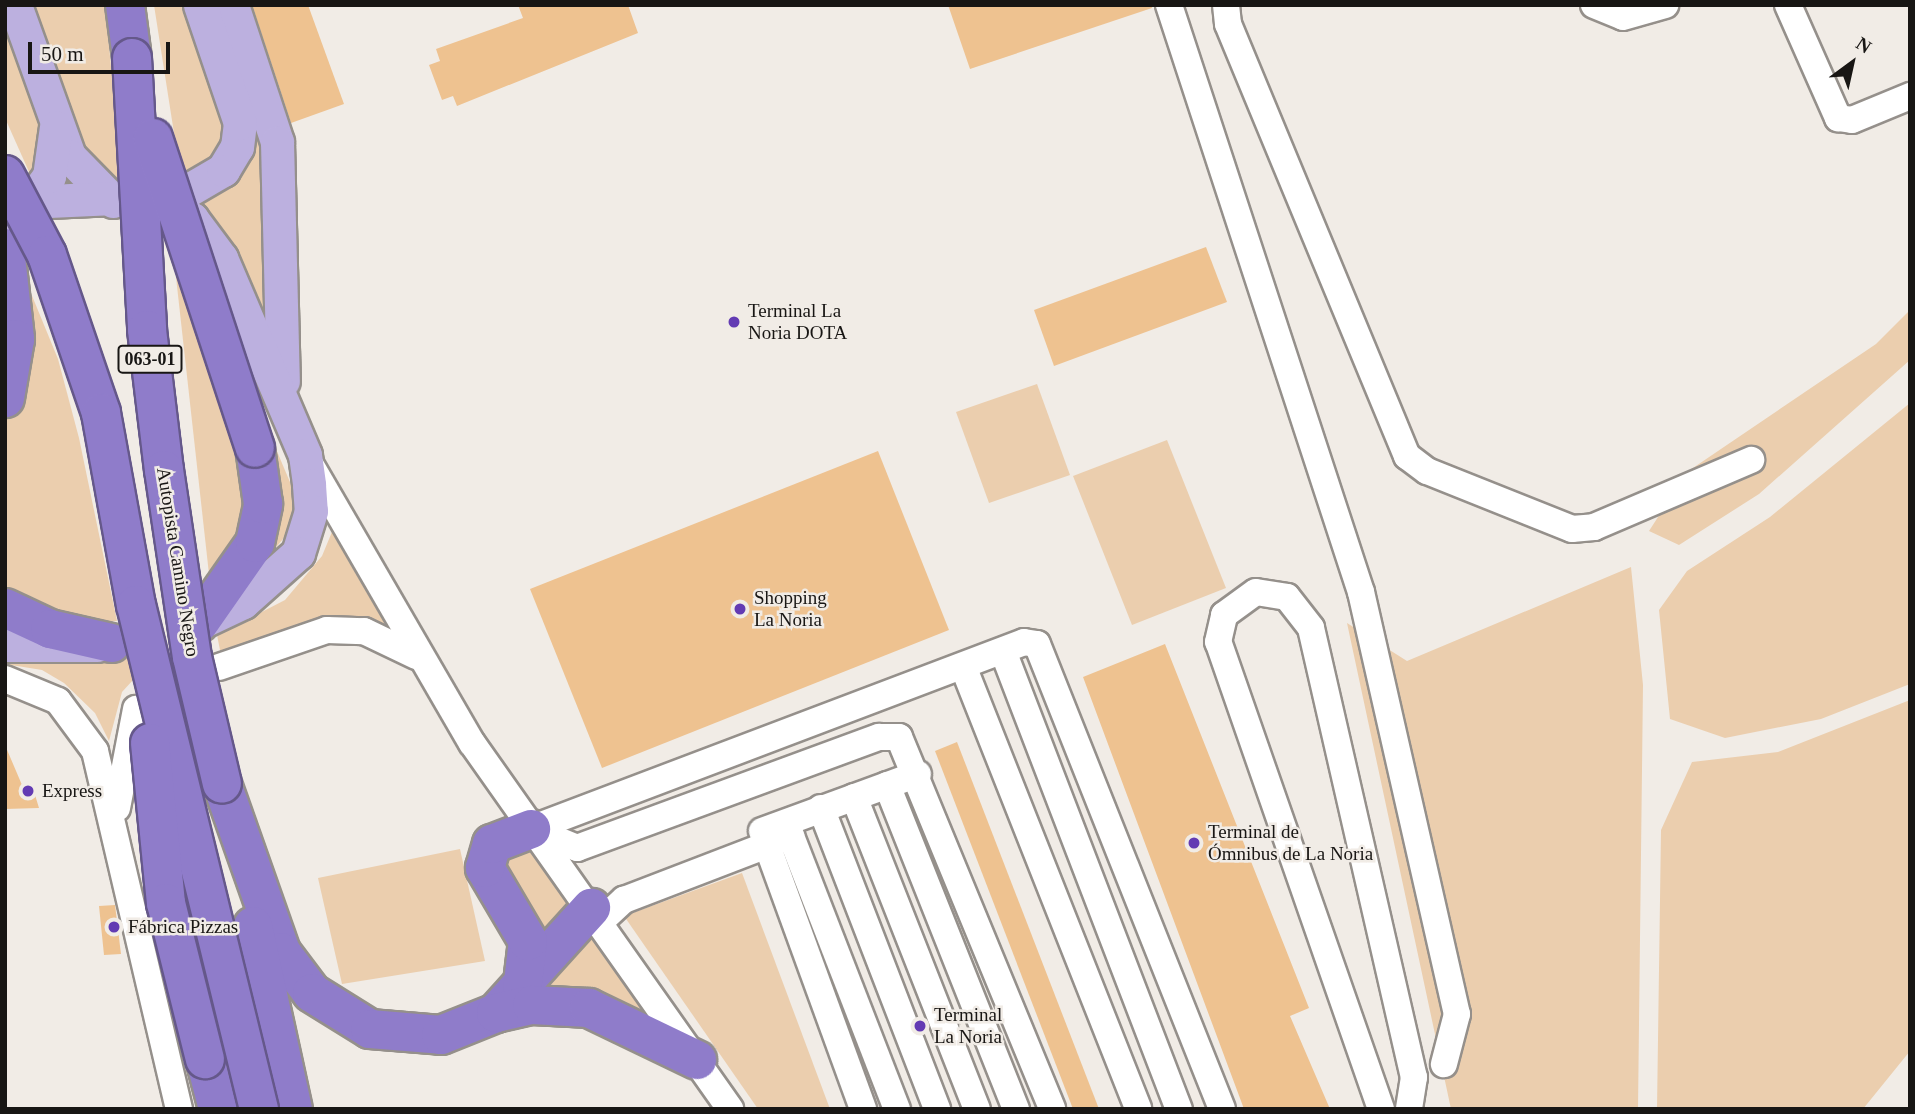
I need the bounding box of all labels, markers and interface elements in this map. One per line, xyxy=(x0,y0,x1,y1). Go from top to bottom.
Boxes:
scale bar xyxy=(32,28,173,72)
north arrow xyxy=(1817,28,1887,98)
text: N xyxy=(1852,32,1875,58)
text: 50 m xyxy=(41,42,84,66)
place label: Terminal La Noria DOTA xyxy=(748,300,847,344)
marker: Terminal La Noria DOTA xyxy=(726,314,742,330)
road number: 063-01 xyxy=(117,344,183,374)
street label: Autopista Camino Negro xyxy=(152,466,204,658)
place label: Shopping La Noria xyxy=(754,587,827,631)
marker: Shopping La Noria xyxy=(732,601,748,617)
place label: Express xyxy=(42,780,102,802)
marker: Express xyxy=(20,783,36,799)
place label: Terminal de Ómnibus de La Noria xyxy=(1208,821,1373,865)
marker: Terminal de Ómnibus de La Noria xyxy=(1186,835,1202,851)
place label: Fábrica Pizzas xyxy=(128,916,238,938)
marker: Fábrica Pizzas xyxy=(106,919,122,935)
place label: Terminal La Noria xyxy=(934,1004,1002,1048)
marker: Terminal La Noria xyxy=(912,1018,928,1034)

